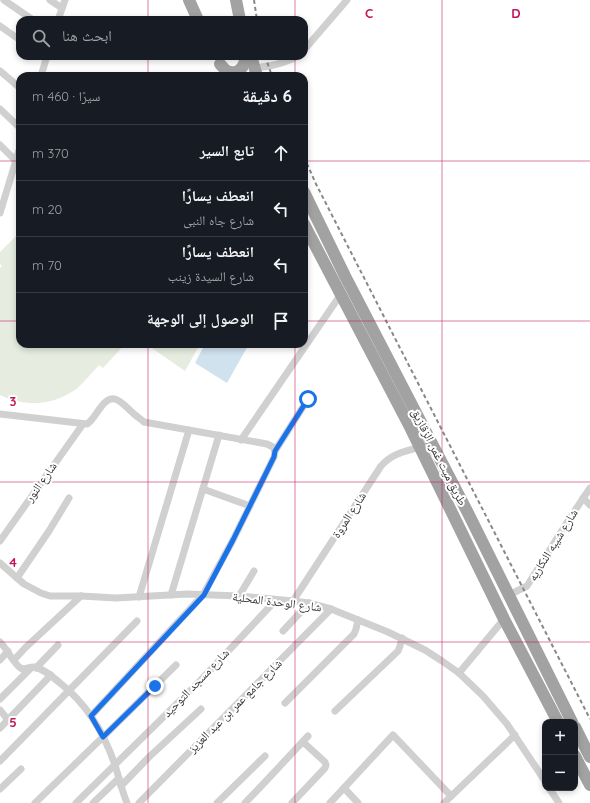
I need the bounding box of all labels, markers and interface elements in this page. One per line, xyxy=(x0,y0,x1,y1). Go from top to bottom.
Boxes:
text: C xyxy=(365,5,373,21)
text: D xyxy=(511,5,521,21)
search box xyxy=(16,16,308,60)
text: ابحث هنا xyxy=(62,26,112,45)
icon: search xyxy=(30,27,52,49)
text: 6 دقيقة xyxy=(242,85,292,106)
text: سيرًا · 460 m xyxy=(32,88,100,104)
text: تابع السير xyxy=(200,141,254,160)
icon: ahead xyxy=(270,142,292,164)
text: 370 m xyxy=(32,145,69,161)
text: انعطف يسارًا xyxy=(182,186,254,205)
icon: left xyxy=(270,198,292,220)
text: 20 m xyxy=(32,201,62,217)
text: شارع جاه النبى xyxy=(183,212,254,228)
text: انعطف يسارًا xyxy=(182,242,254,261)
icon: left xyxy=(270,254,292,276)
text: 70 m xyxy=(32,257,62,273)
text: شارع السيدة زينب xyxy=(168,268,254,284)
text: الوصول إلى الوجهة xyxy=(147,309,254,328)
icon: arrive xyxy=(270,310,292,332)
route start xyxy=(299,390,317,408)
text: 3 xyxy=(10,393,17,409)
street label: طريق ميت غمر, الزقازيق xyxy=(408,406,470,508)
street label: شارع النور xyxy=(21,459,61,506)
street label: شارع المروة xyxy=(328,489,370,541)
street label: شارع شيبه النكاريه xyxy=(524,506,582,584)
text: 4 xyxy=(9,554,17,570)
street label: شارع الوحدة المحلية xyxy=(232,589,323,615)
street label: شارع مسجد التوحيد xyxy=(159,645,233,721)
street label: شارع جامع عمر بن عبد العزيز xyxy=(184,655,286,757)
route end xyxy=(146,677,164,695)
text: 5 xyxy=(9,714,17,730)
map controls xyxy=(542,719,578,791)
button: + xyxy=(542,719,578,755)
button: − xyxy=(542,755,578,791)

